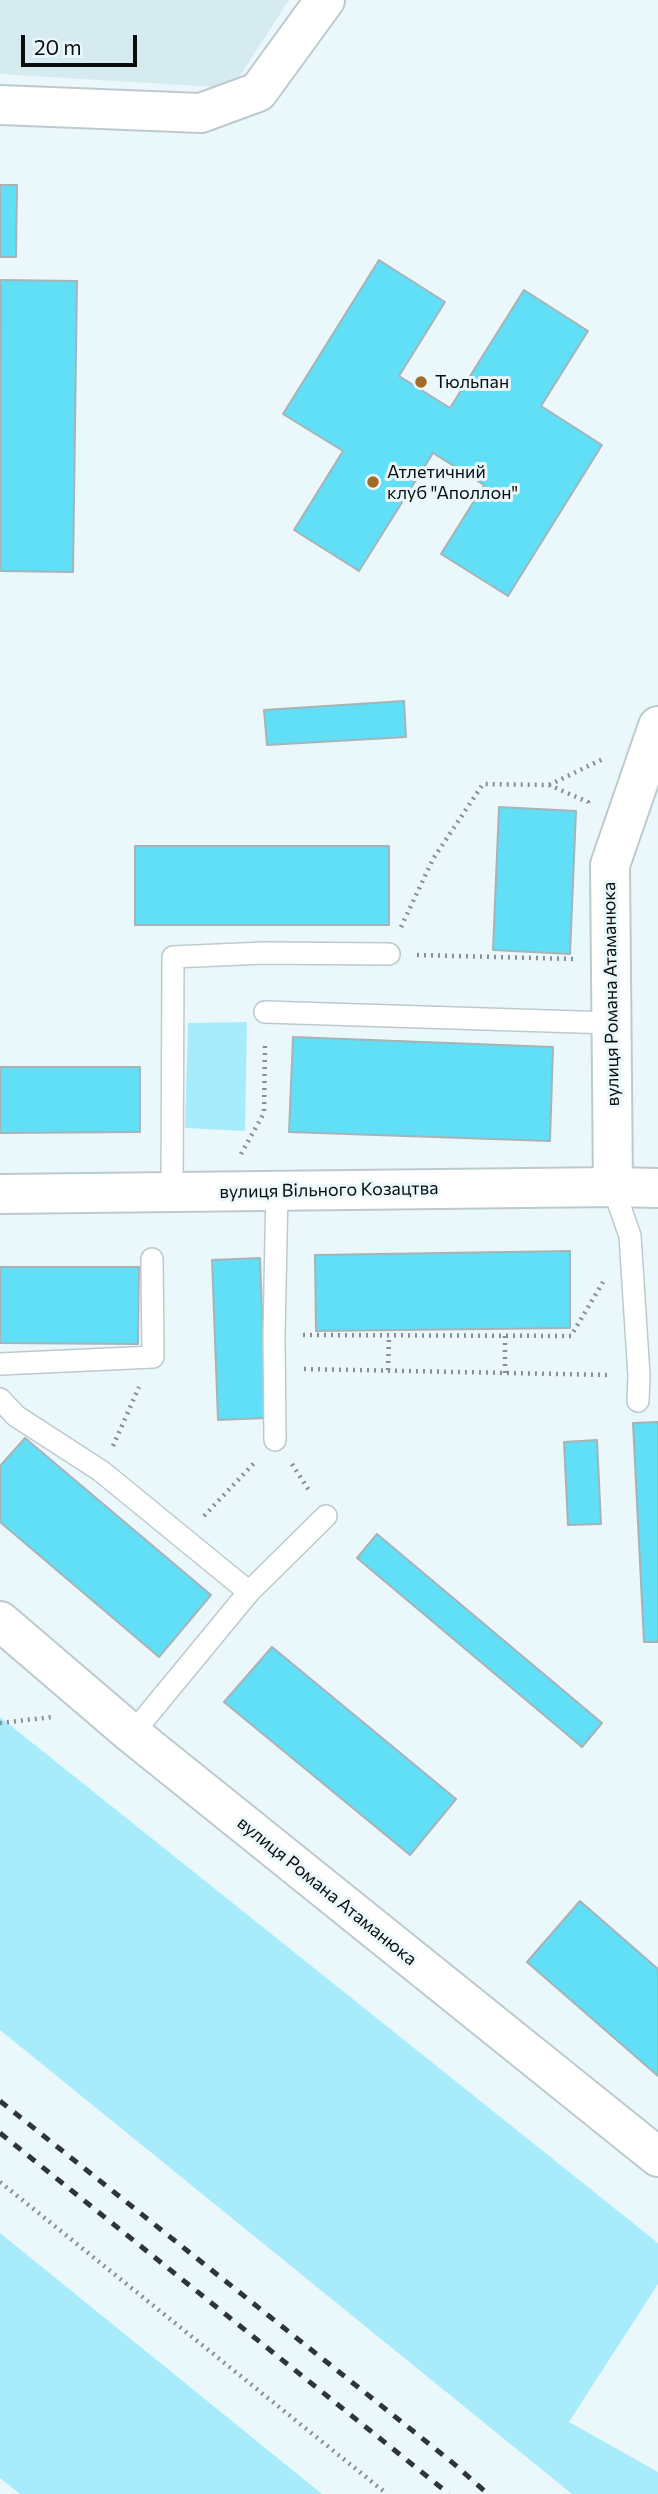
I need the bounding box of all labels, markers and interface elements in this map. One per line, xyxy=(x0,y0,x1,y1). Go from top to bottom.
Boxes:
scale bar xyxy=(24,21,140,65)
text: 20 m xyxy=(34,34,82,59)
place label: Тюльпан xyxy=(435,371,509,393)
marker: Тюльпан xyxy=(413,374,429,390)
place label: Атлетичний клуб "Аполлон" xyxy=(387,461,518,504)
marker: Атлетичний клуб "Аполлон" xyxy=(365,474,381,490)
street label: вулиця Романа Атаманюка xyxy=(598,882,624,1106)
street label: вулиця Вільного Козацтва xyxy=(219,1177,439,1203)
street label: вулиця Романа Атаманюка xyxy=(233,1812,421,1970)

